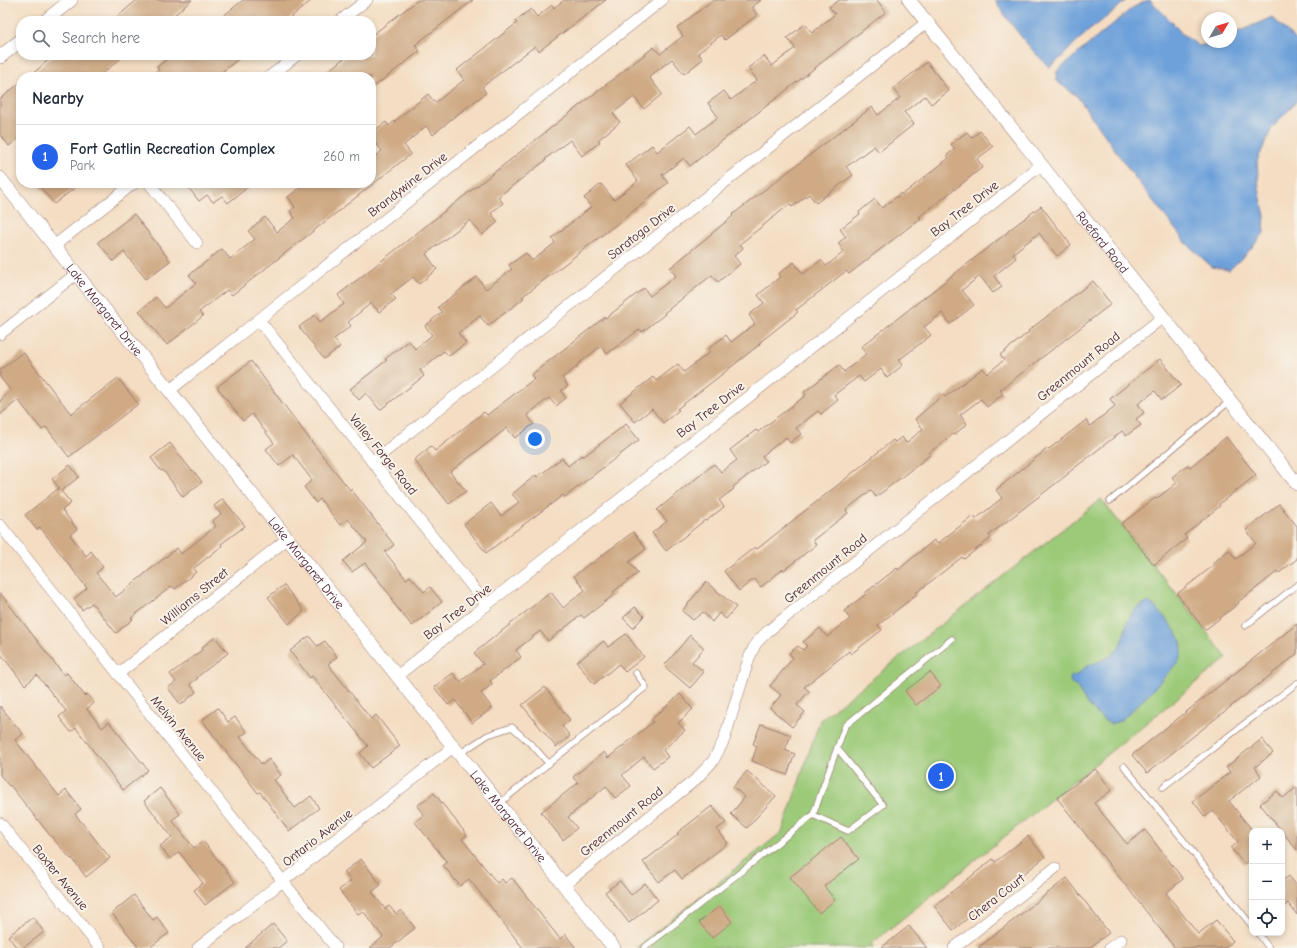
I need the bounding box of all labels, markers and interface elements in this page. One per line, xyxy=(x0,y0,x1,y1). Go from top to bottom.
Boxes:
north arrow xyxy=(1201,12,1237,48)
search box xyxy=(16,16,376,60)
icon: search xyxy=(30,27,52,49)
text: Search here xyxy=(62,29,140,47)
text: Nearby xyxy=(32,89,83,108)
text: Fort Gatlin Recreation Complex xyxy=(70,140,275,158)
text: 1 xyxy=(42,149,48,164)
text: 260 m xyxy=(323,149,360,164)
street label: Brandywine Drive xyxy=(365,149,450,220)
text: Park xyxy=(70,158,95,173)
street label: Bay Tree Drive xyxy=(927,177,1002,240)
street label: Saratoga Drive xyxy=(605,200,678,262)
street label: Raeford Road xyxy=(1073,208,1132,276)
street label: Lake Margaret Drive xyxy=(63,261,146,359)
street label: Greenmount Road xyxy=(1034,328,1123,404)
street label: Bay Tree Drive xyxy=(673,378,748,441)
street label: Valley Forge Road xyxy=(346,411,421,498)
your location xyxy=(525,429,545,449)
street label: Lake Margaret Drive xyxy=(265,514,348,612)
street label: Greenmount Road xyxy=(781,530,870,606)
street label: Williams Street xyxy=(157,564,232,628)
street label: Bay Tree Drive xyxy=(420,580,495,643)
street label: Melvin Avenue xyxy=(148,693,210,764)
pin: 1 xyxy=(928,761,954,791)
street label: Lake Margaret Drive xyxy=(467,767,550,866)
street label: Greenmount Road xyxy=(577,783,666,859)
street label: Ontario Avenue xyxy=(279,805,356,869)
map controls xyxy=(1249,828,1285,936)
button: + xyxy=(1249,828,1285,864)
street label: Baxter Avenue xyxy=(30,842,92,913)
button: − xyxy=(1249,864,1285,900)
street label: Chera Court xyxy=(965,870,1029,924)
button: locate xyxy=(1249,900,1285,936)

